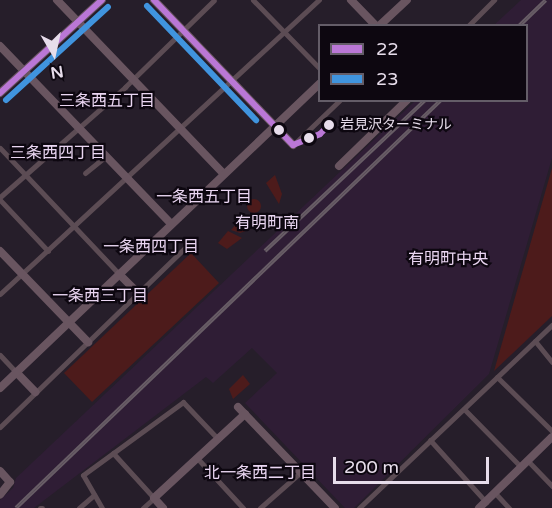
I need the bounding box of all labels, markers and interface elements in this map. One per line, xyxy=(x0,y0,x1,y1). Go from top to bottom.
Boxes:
north arrow xyxy=(24,24,84,84)
legend xyxy=(318,24,528,102)
text: 22 xyxy=(376,38,399,60)
text: N xyxy=(49,61,65,83)
text: 23 xyxy=(376,68,399,90)
district label: 三条西五丁目 xyxy=(59,91,155,111)
place label: 岩見沢ターミナル xyxy=(340,117,452,133)
marker: 岩見沢ターミナル xyxy=(323,119,335,131)
unlabelled marker xyxy=(273,124,285,136)
unlabelled marker xyxy=(303,132,315,144)
district label: 三条西四丁目 xyxy=(10,143,106,163)
district label: 一条西五丁目 xyxy=(156,187,252,207)
district label: 有明町南 xyxy=(235,213,299,233)
district label: 一条西四丁目 xyxy=(103,237,199,257)
district label: 有明町中央 xyxy=(408,249,488,269)
district label: 一条西三丁目 xyxy=(52,286,148,306)
scale bar xyxy=(336,445,492,483)
text: 200 m xyxy=(344,456,399,478)
district label: 北一条西二丁目 xyxy=(204,463,316,483)

